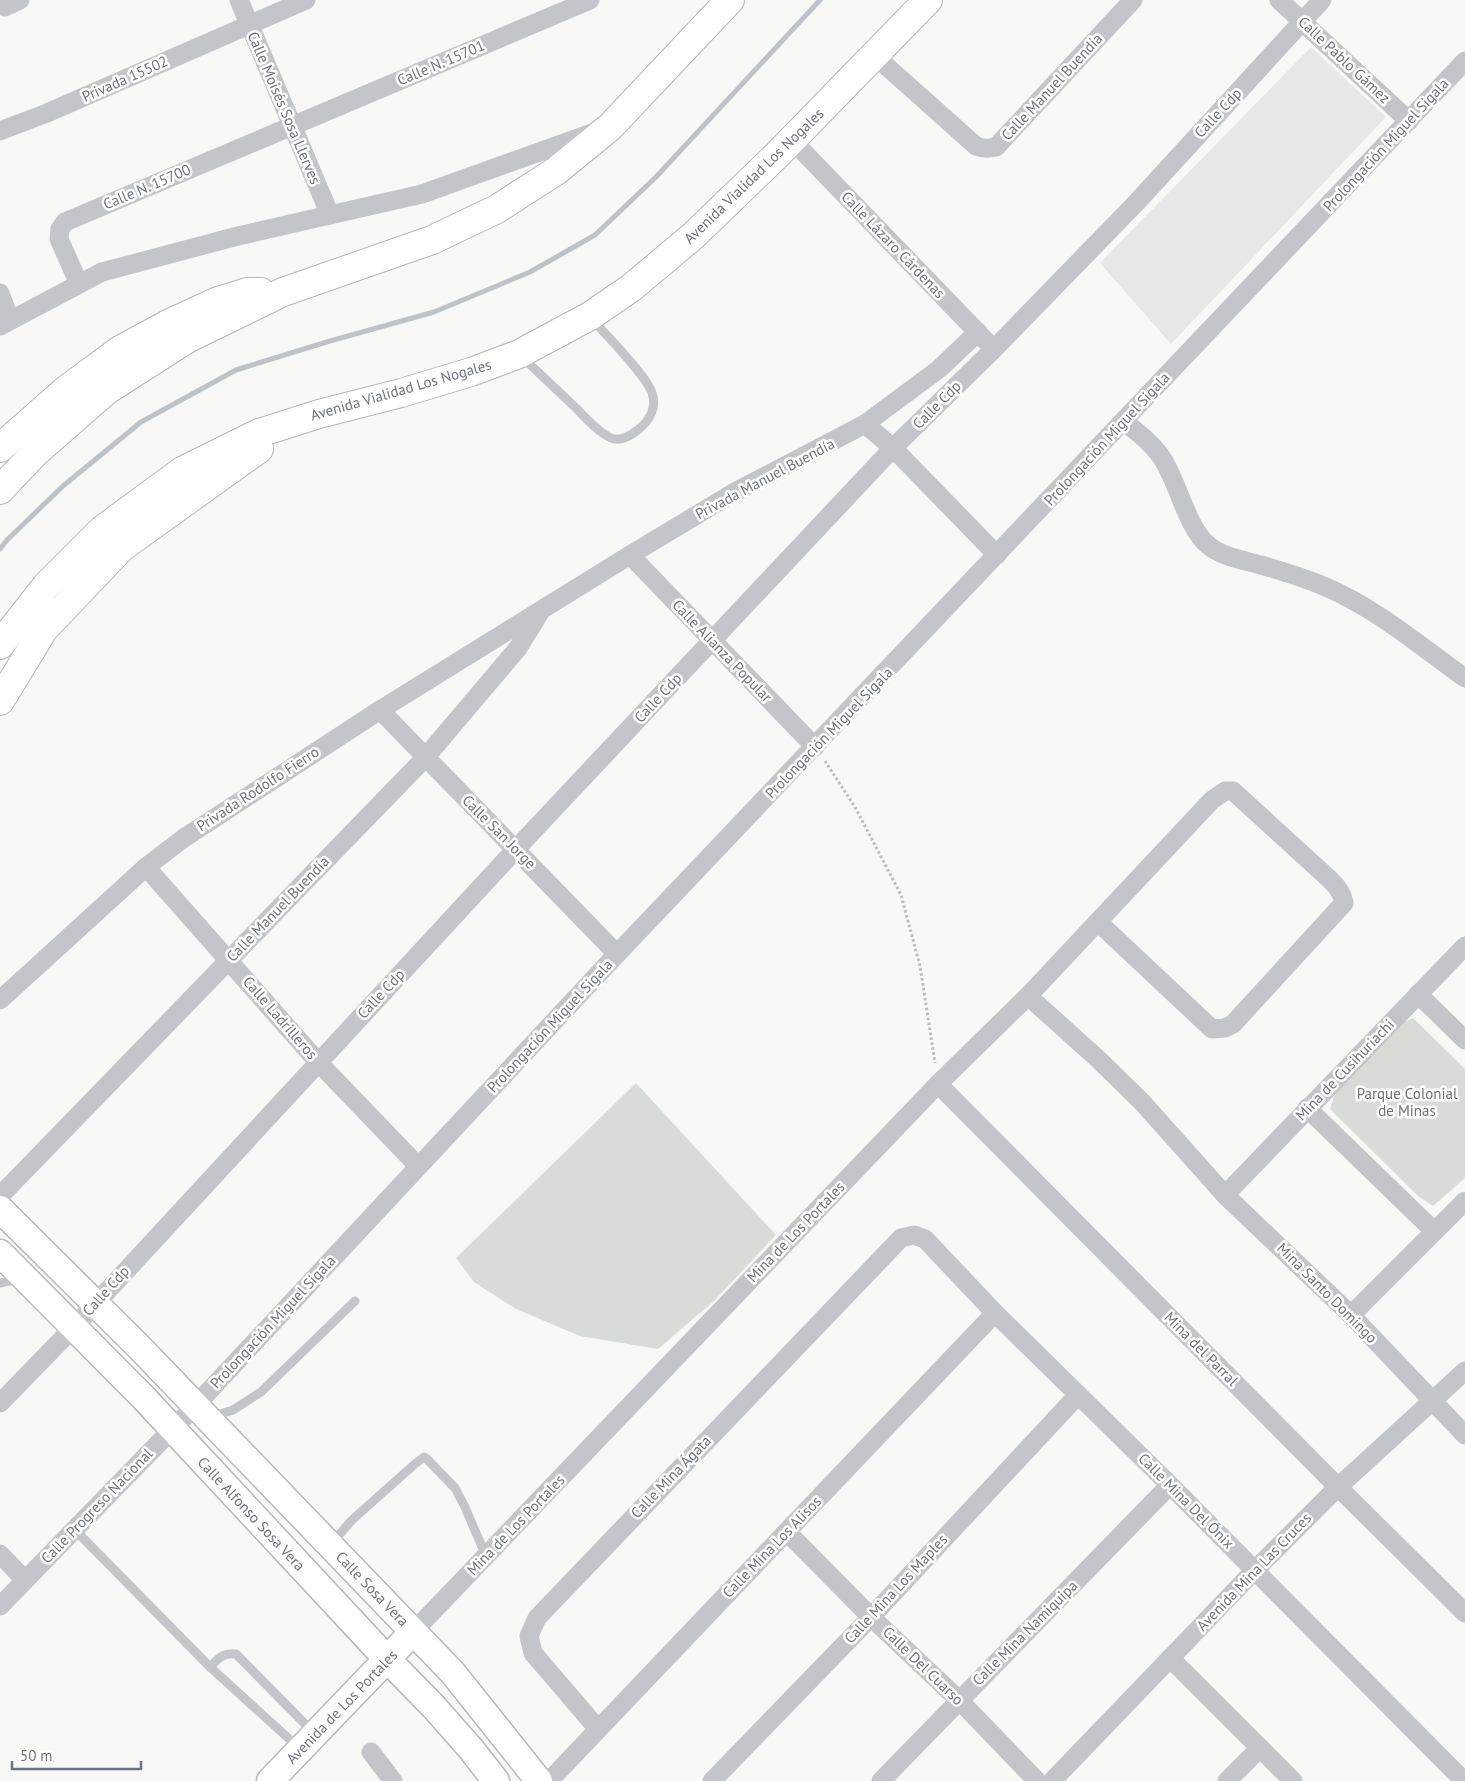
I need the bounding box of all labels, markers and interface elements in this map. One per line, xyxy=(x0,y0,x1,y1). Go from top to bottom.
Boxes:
street label: Calle Pablo Gámez xyxy=(1294,12,1394,107)
street label: Calle Moisés Sosa Llerves xyxy=(244,29,325,187)
street label: Calle Manuel Buendía xyxy=(997,29,1106,144)
street label: Calle N. 15701 xyxy=(394,36,487,89)
street label: Privada 15502 xyxy=(79,51,171,106)
street label: Prolongación Miguel Sigala xyxy=(1319,74,1452,215)
street label: Calle Cdp xyxy=(1190,84,1245,141)
street label: Avenida Vialidad Los Nogales xyxy=(680,104,828,248)
street label: Calle N. 15700 xyxy=(100,160,193,213)
street label: Calle Lázaro Cárdenas xyxy=(837,187,949,302)
street label: Avenida Vialidad Los Nogales xyxy=(308,355,494,424)
street label: Prolongación Miguel Sigala xyxy=(1040,368,1173,509)
street label: Calle Cdp xyxy=(908,376,965,433)
street label: Privada Manuel Buendía xyxy=(692,434,838,523)
street label: Calle Alianza Popular xyxy=(668,595,776,706)
street label: Prolongación Miguel Sigala xyxy=(761,663,896,802)
street label: Calle Cdp xyxy=(630,669,685,726)
street label: Privada Rodolfo Fierro xyxy=(193,742,323,835)
street label: Calle San Jorge xyxy=(458,791,540,873)
street label: Calle Manuel Buendía xyxy=(222,852,333,966)
street label: Prolongación Miguel Sigala xyxy=(483,955,616,1096)
street label: Calle Cdp xyxy=(353,965,408,1022)
street label: Calle Ladrilleros xyxy=(239,972,322,1063)
street label: Mina de Cusihuriachi xyxy=(1291,1015,1398,1124)
park label: Parque Colonial de Minas xyxy=(1357,1084,1458,1120)
street label: Mina de Los Portales xyxy=(743,1177,849,1286)
street label: Mina Santo Domingo xyxy=(1273,1238,1382,1347)
street label: Prolongación Miguel Sigala xyxy=(206,1251,339,1392)
street label: Calle Cdp xyxy=(78,1262,133,1320)
street label: Mina del Parral xyxy=(1160,1308,1243,1390)
street label: Calle Mina Ágata xyxy=(626,1431,715,1522)
street label: Calle Progreso Nacional xyxy=(37,1444,157,1567)
street label: Calle Mina Del Ónix xyxy=(1134,1449,1238,1553)
street label: Calle Alfonso Sosa Vera xyxy=(194,1453,309,1575)
street label: Mina de Los Portales xyxy=(463,1470,569,1579)
street label: Calle Mina Los Alisos xyxy=(718,1492,825,1602)
street label: Avenida Mina Las Cruces xyxy=(1192,1508,1315,1635)
street label: Calle Mina Los Maples xyxy=(840,1530,951,1647)
street label: Calle Sosa Vera xyxy=(332,1547,413,1630)
street label: Calle Mina Namiquipa xyxy=(968,1576,1081,1689)
street label: Calle Del Cuarso xyxy=(879,1622,968,1709)
street label: Avenida de Los Portales xyxy=(282,1645,401,1768)
scale bar xyxy=(12,1738,141,1770)
text: 50 m xyxy=(20,1746,53,1765)

